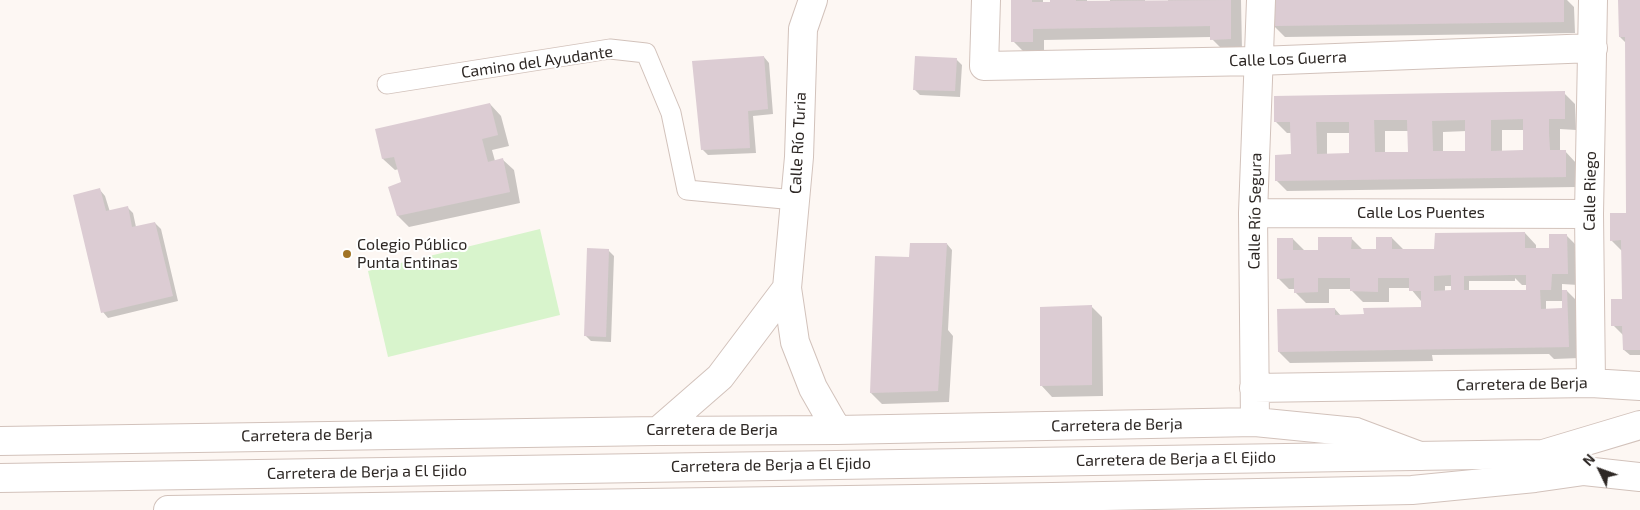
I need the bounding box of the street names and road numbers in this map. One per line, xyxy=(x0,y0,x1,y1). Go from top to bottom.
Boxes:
street label: Camino del Ayudante xyxy=(460,42,614,82)
street label: Calle Los Guerra xyxy=(1229,47,1347,71)
street label: Calle Río Turia xyxy=(786,91,810,195)
street label: Calle Riego xyxy=(1580,151,1600,231)
street label: Calle Río Segura xyxy=(1244,152,1266,270)
street label: Calle Los Puentes xyxy=(1357,203,1485,223)
street label: Carretera de Berja xyxy=(1456,373,1588,395)
street label: Carretera de Berja xyxy=(1051,414,1183,436)
street label: Carretera de Berja xyxy=(646,420,778,440)
street label: Carretera de Berja xyxy=(241,424,373,446)
street label: Carretera de Berja a El Ejido xyxy=(1076,448,1276,470)
street label: Carretera de Berja a El Ejido xyxy=(671,454,871,476)
street label: Carretera de Berja a El Ejido xyxy=(267,461,467,483)

